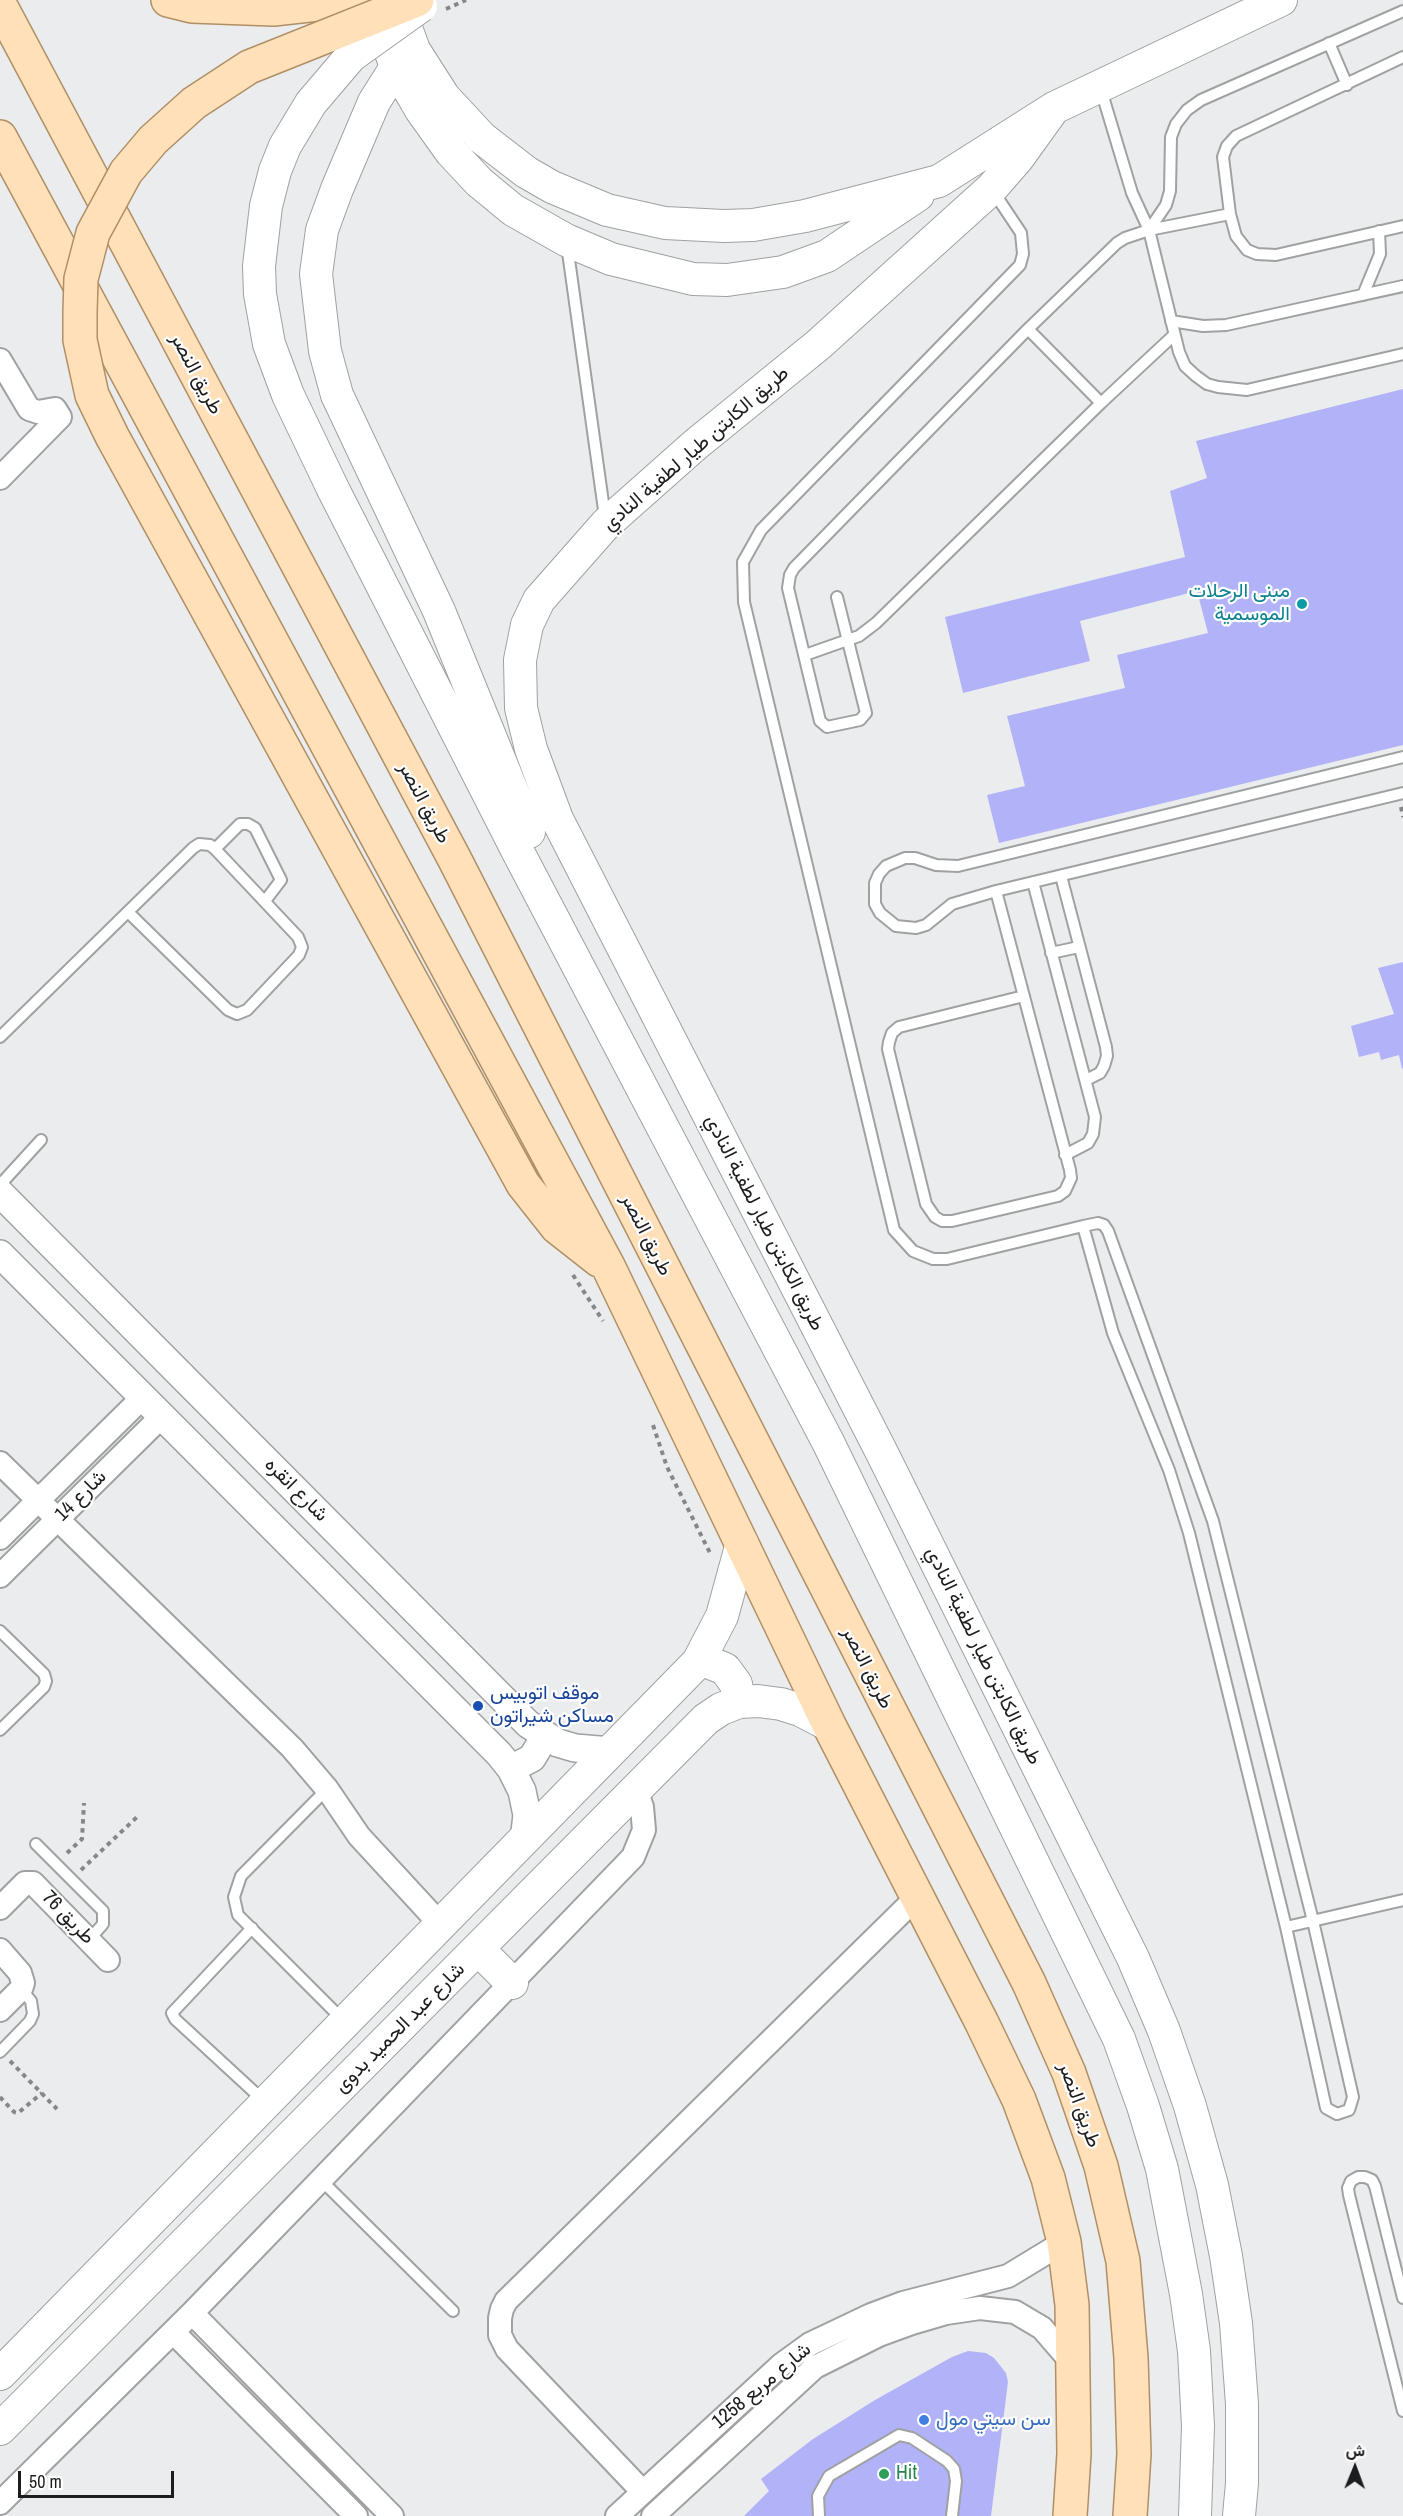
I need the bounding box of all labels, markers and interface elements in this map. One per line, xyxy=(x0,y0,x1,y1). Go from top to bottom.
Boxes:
street label: طريق النصر xyxy=(165,329,227,419)
street label: طريق الكابتن طيار لطفية النادي xyxy=(598,361,794,537)
place label: مبنى الرحلات الموسمية xyxy=(1189,580,1290,627)
marker: مبنى الرحلات الموسمية xyxy=(1295,597,1309,611)
street label: طريق النصر xyxy=(393,758,455,848)
street label: طريق الكابتن طيار لطفية النادي xyxy=(699,1111,829,1335)
street label: طريق النصر xyxy=(615,1190,677,1280)
street label: شارع انقره xyxy=(259,1453,333,1527)
street label: شارع 14 xyxy=(50,1465,112,1527)
street label: طريق الكابتن طيار لطفية النادي xyxy=(920,1543,1046,1769)
street label: طريق النصر xyxy=(836,1623,898,1713)
place label: موقف اتوبيس مساكن شيراتون xyxy=(490,1682,614,1729)
marker: موقف اتوبيس مساكن شيراتون xyxy=(471,1699,485,1713)
street label: طريق 76 xyxy=(37,1886,99,1950)
street label: شارع عبد الحميد بدوى xyxy=(330,1958,470,2098)
street label: طريق النصر xyxy=(1052,2059,1106,2151)
street label: شارع مربع 1258 xyxy=(708,2338,816,2434)
place label: سن سيتي مول xyxy=(936,2408,1051,2432)
marker: سن سيتي مول xyxy=(917,2413,931,2427)
north arrow xyxy=(1325,2438,1385,2498)
text: ش xyxy=(1345,2439,1365,2461)
scale bar xyxy=(21,2459,177,2497)
place label: Hit xyxy=(896,2462,917,2486)
marker: Hit xyxy=(877,2467,891,2481)
text: 50 m xyxy=(29,2469,62,2494)

